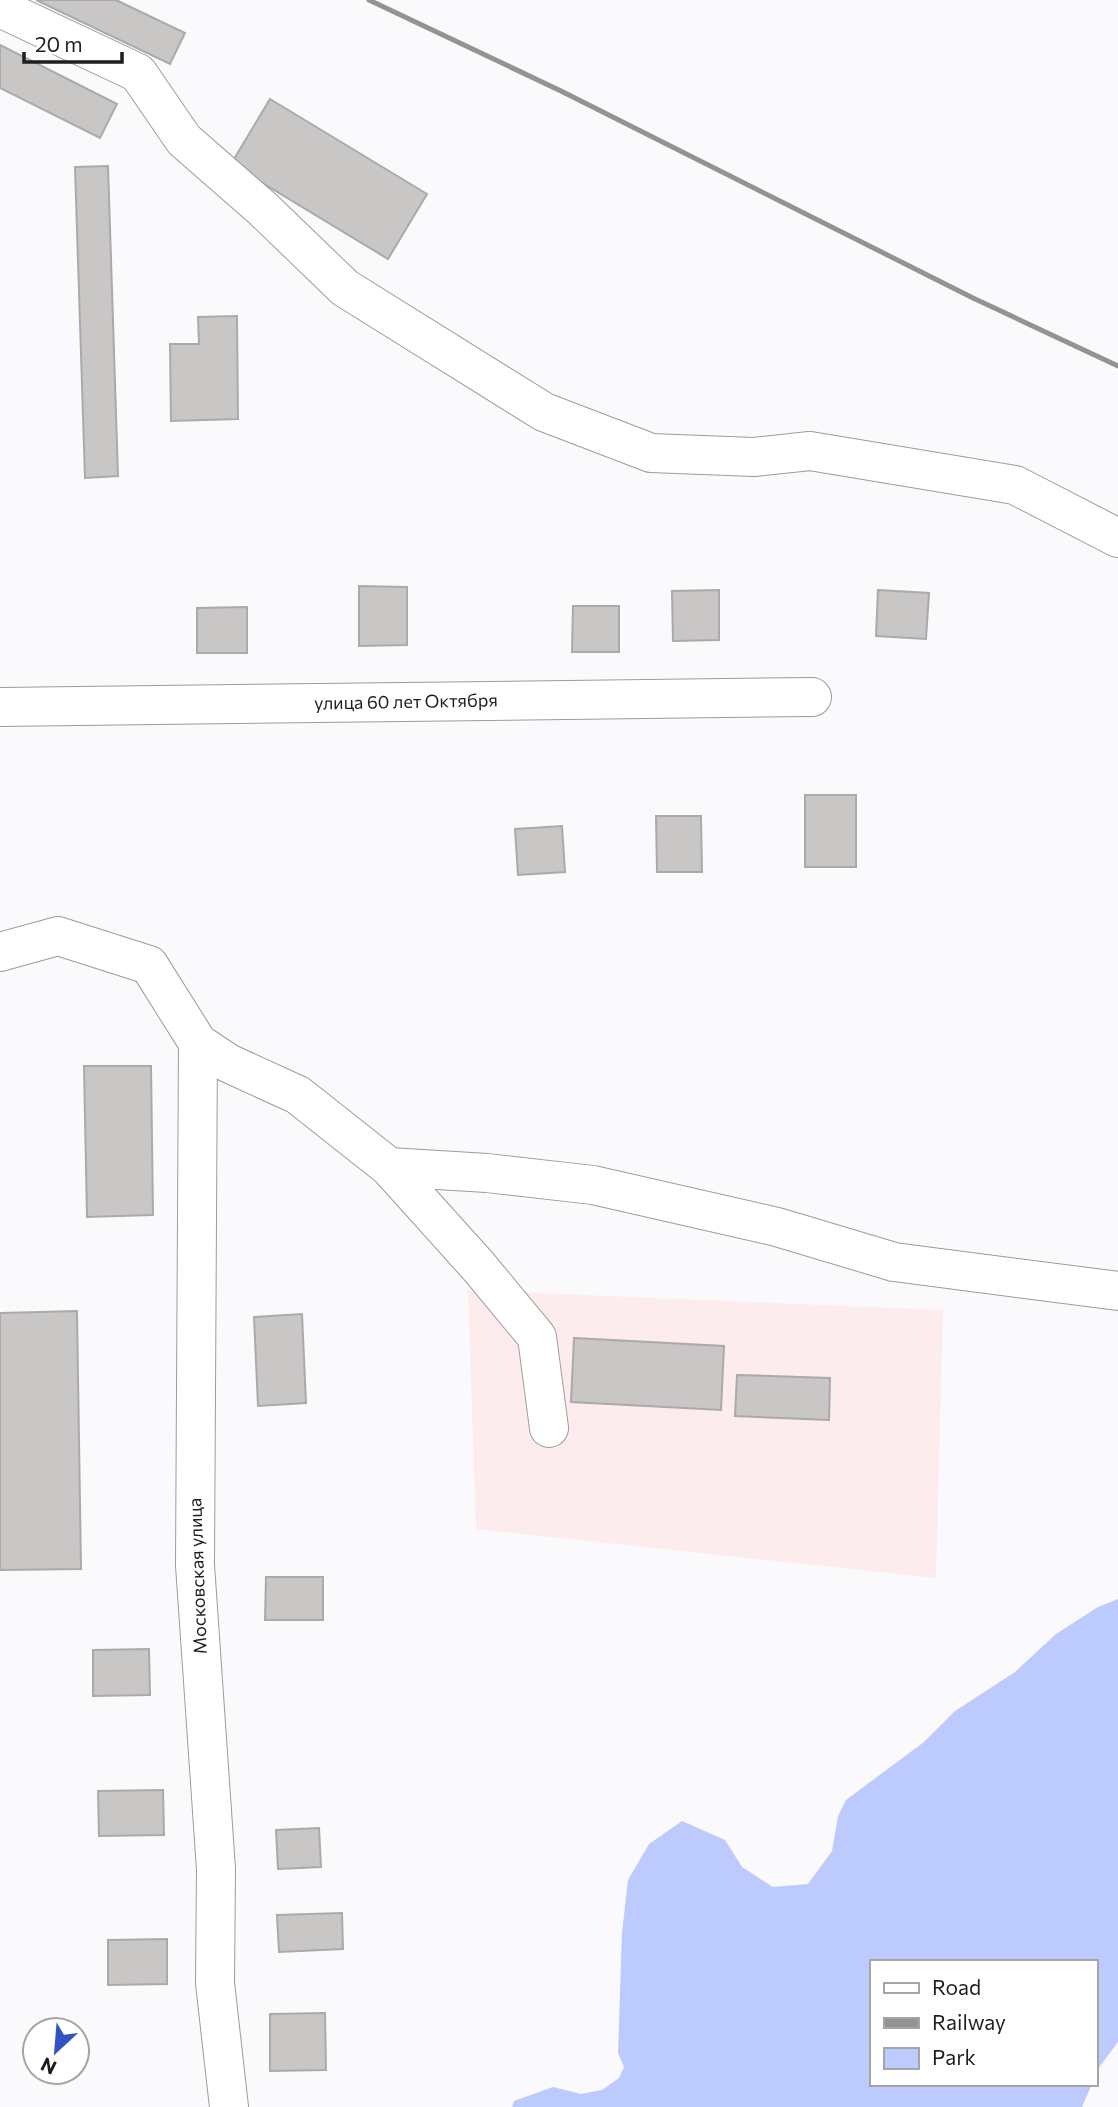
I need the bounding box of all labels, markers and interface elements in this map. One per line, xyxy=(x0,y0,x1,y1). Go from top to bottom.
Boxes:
scale bar xyxy=(24,21,122,65)
text: 20 m xyxy=(35,31,83,56)
street label: улица 60 лет Октября xyxy=(314,688,498,714)
street label: Московская улица xyxy=(183,1498,211,1655)
legend xyxy=(870,1960,1097,2086)
text: Road xyxy=(932,1974,981,1999)
text: Railway xyxy=(932,2009,1006,2034)
north arrow xyxy=(21,2016,91,2086)
text: Park xyxy=(932,2044,976,2069)
text: N xyxy=(37,2053,60,2080)

